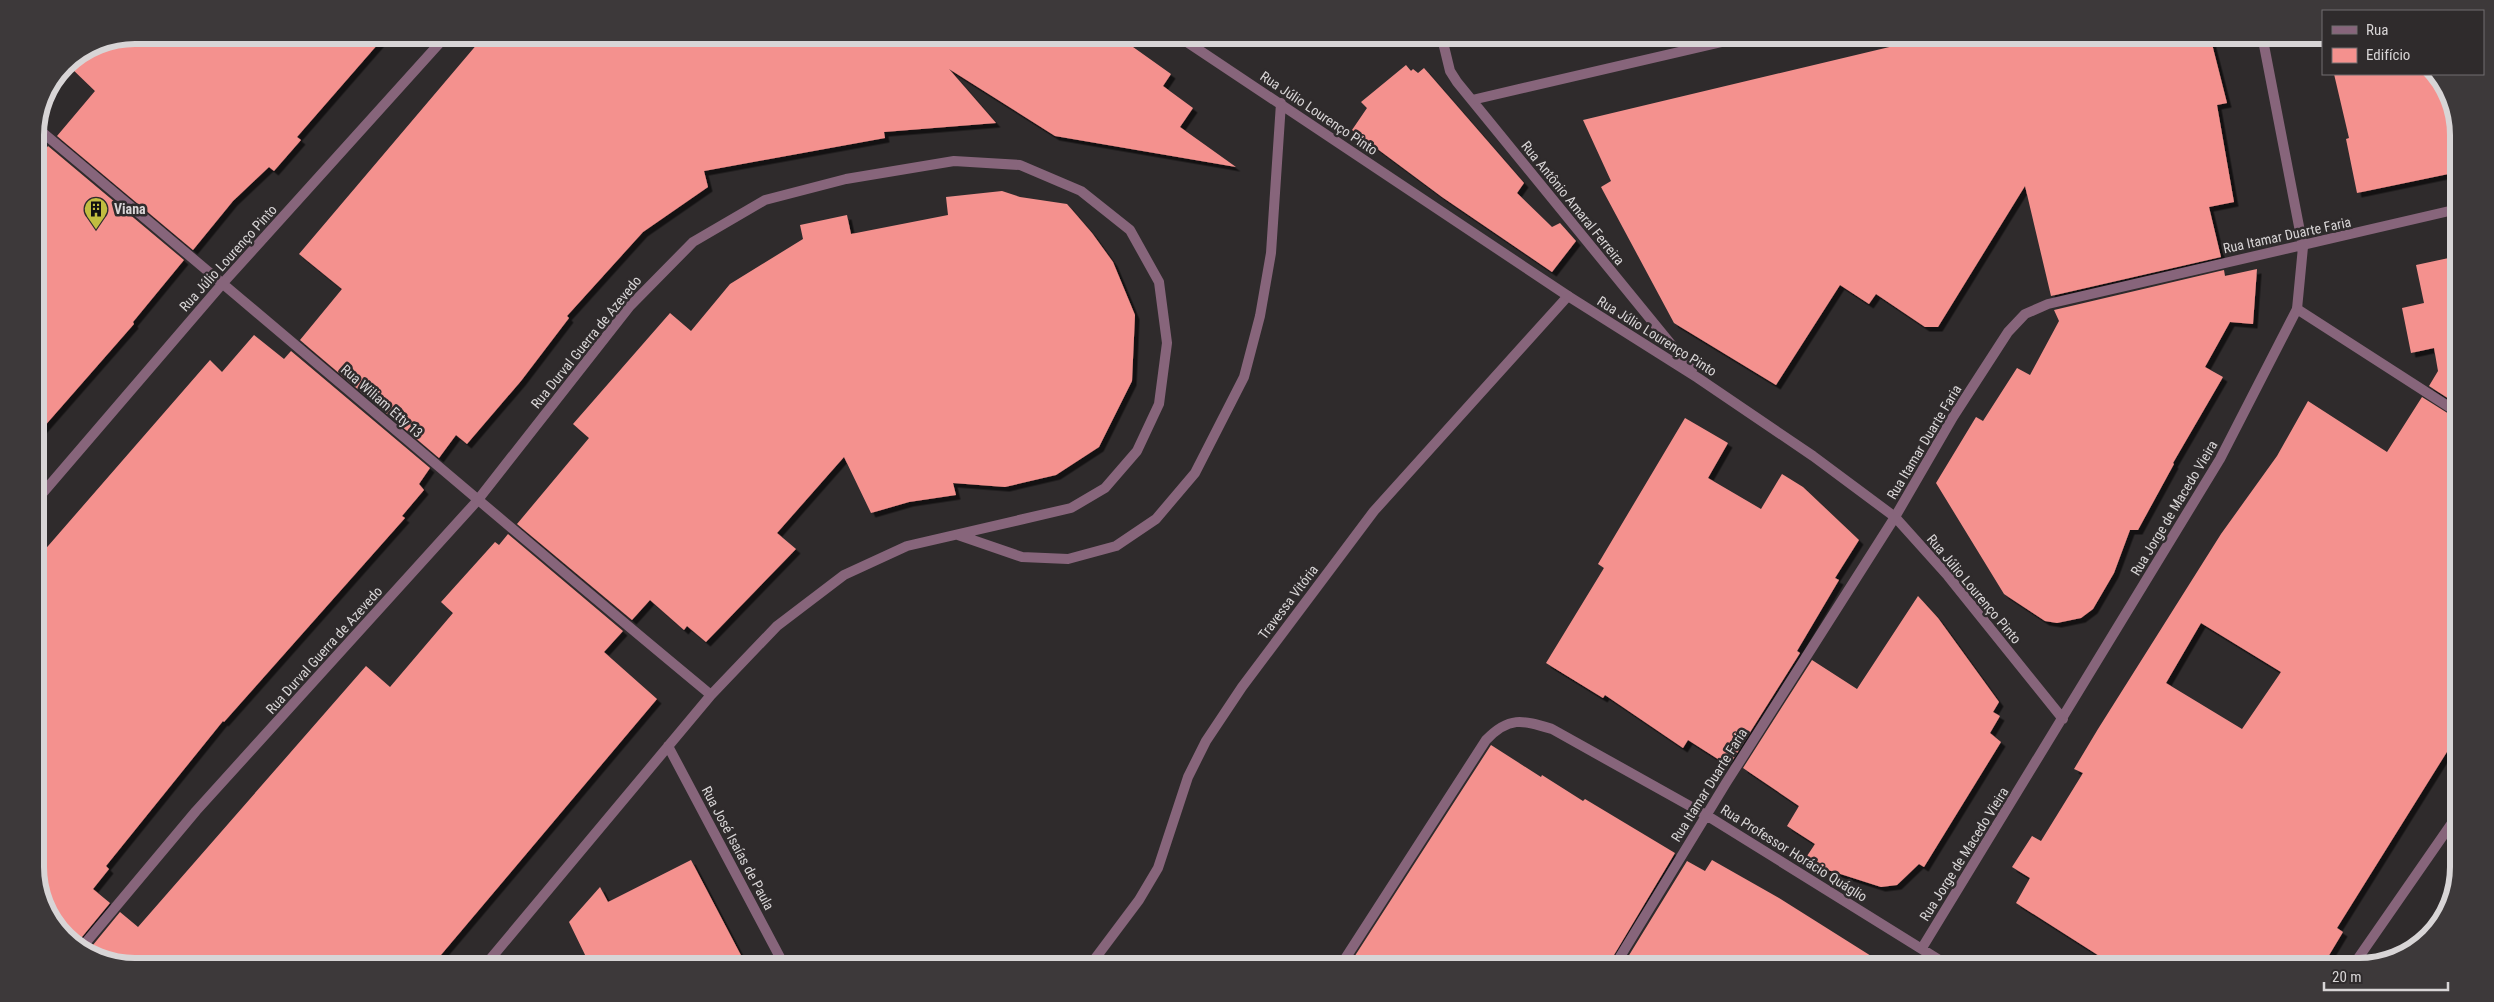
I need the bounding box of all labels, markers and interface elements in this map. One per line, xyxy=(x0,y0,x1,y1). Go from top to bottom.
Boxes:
legend xyxy=(2322,10,2484,75)
text: Rua xyxy=(2366,21,2388,39)
text: Edifício xyxy=(2366,46,2410,64)
street label: Rua Júlio Lourenço Pinto xyxy=(1257,68,1381,158)
street label: Rua Antônio Amaral Ferreira xyxy=(1518,138,1628,268)
building icon: Viana xyxy=(83,196,109,230)
place label: Viana xyxy=(114,201,146,217)
street label: Rua Júlio Lourenço Pinto xyxy=(176,201,280,315)
street label: Rua Itamar Duarte Faria xyxy=(2221,214,2353,256)
street label: Rua Durval Guerra de Azevedo xyxy=(528,273,644,411)
street label: Rua Júlio Lourenço Pinto xyxy=(1594,293,1720,379)
street label: Rua Wiliam Etty 13 xyxy=(338,361,426,441)
street label: Rua Itamar Duarte Faria xyxy=(1884,382,1964,502)
street label: Rua Jorge de Macedo Vieira xyxy=(2127,438,2221,578)
street label: Rua Júlio Lourenço Pinto xyxy=(1924,531,2024,647)
street label: Travessa Vitória xyxy=(1255,562,1321,642)
street label: Rua Durval Guerra de Azevedo xyxy=(263,583,385,717)
street label: Rua Itamar Duarte Faria xyxy=(1668,725,1750,845)
street label: Rua José Isaías de Paula xyxy=(699,783,777,913)
street label: Rua Jorge de Macedo Vieira xyxy=(1916,784,2012,924)
street label: Rua Professor Horácio Quáglio xyxy=(1718,801,1870,905)
scale bar xyxy=(2324,960,2448,992)
text: 20 m xyxy=(2332,968,2362,986)

